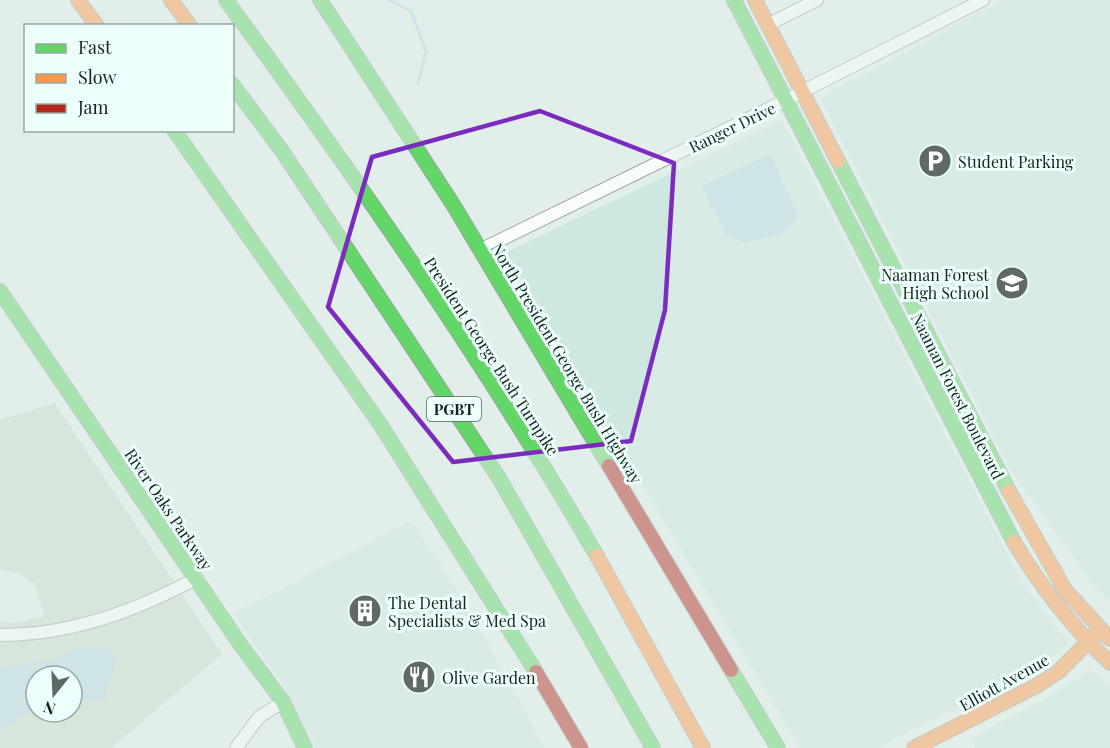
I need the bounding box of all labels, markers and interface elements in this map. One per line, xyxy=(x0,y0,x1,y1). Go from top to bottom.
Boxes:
legend xyxy=(24,24,234,132)
text: Fast xyxy=(78,35,112,59)
text: Slow xyxy=(78,65,116,89)
text: Jam xyxy=(77,95,108,119)
street label: Ranger Drive xyxy=(685,97,779,157)
parking icon: Student Parking xyxy=(917,143,953,179)
place label: Student Parking xyxy=(958,151,1074,172)
street label: North President George Bush Highway xyxy=(487,239,647,487)
street label: President George Bush Turnpike xyxy=(420,253,564,459)
place label: Naaman Forest High School xyxy=(881,264,989,303)
school or university icon: Naaman Forest High School xyxy=(994,265,1030,301)
street label: Naaman Forest Boulevard xyxy=(907,309,1009,483)
road number: PGBT xyxy=(427,397,481,421)
street label: River Oaks Parkway xyxy=(120,444,218,574)
place label: The Dental Specialists & Med Spa xyxy=(388,592,546,631)
building icon: The Dental Specialists & Med Spa xyxy=(347,593,383,629)
street label: Elliott Avenue xyxy=(956,649,1052,715)
restaurant icon: Olive Garden xyxy=(401,659,437,695)
north arrow xyxy=(24,664,84,724)
place label: Olive Garden xyxy=(442,667,536,688)
text: N xyxy=(40,697,58,721)

